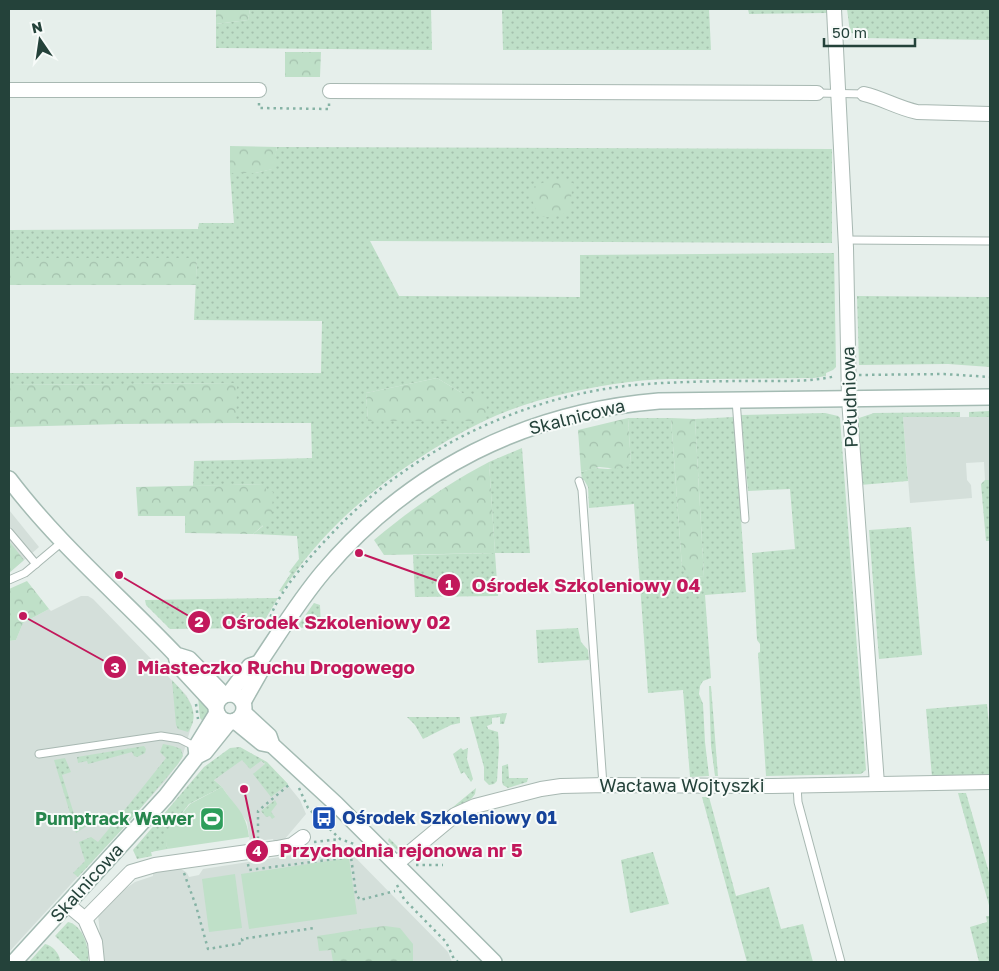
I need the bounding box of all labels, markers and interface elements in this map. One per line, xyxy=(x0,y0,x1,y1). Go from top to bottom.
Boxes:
north arrow xyxy=(15,15,65,65)
scale bar xyxy=(824,15,915,47)
text: N xyxy=(30,17,44,36)
text: 50 m xyxy=(832,23,867,41)
street label: Południowa xyxy=(836,346,862,448)
street label: Skalnicowa xyxy=(526,393,627,439)
callout: Ośrodek Szkoleniowy 04 xyxy=(437,568,710,602)
text: Ośrodek Szkoleniowy 04 xyxy=(472,573,701,596)
text: 1 xyxy=(445,575,453,593)
callout: Ośrodek Szkoleniowy 02 xyxy=(187,605,460,639)
text: Ośrodek Szkoleniowy 02 xyxy=(222,610,450,633)
text: 2 xyxy=(194,612,204,630)
callout: Miasteczko Ruchu Drogowego xyxy=(103,650,425,684)
text: Miasteczko Ruchu Drogowego xyxy=(137,655,415,678)
text: 3 xyxy=(110,658,120,676)
street label: Wacława Wojtyszki xyxy=(599,774,765,796)
bus stop icon: Ośrodek Szkoleniowy 01 xyxy=(311,805,337,831)
sports icon: Pumptrack Wawer xyxy=(199,806,225,832)
place label: Ośrodek Szkoleniowy 01 xyxy=(342,806,557,828)
place label: Pumptrack Wawer xyxy=(35,807,194,829)
callout: Przychodnia rejonowa nr 5 xyxy=(244,834,532,868)
street label: Skalnicowa xyxy=(45,838,127,926)
text: Przychodnia rejonowa nr 5 xyxy=(279,838,523,861)
text: 4 xyxy=(252,841,262,859)

